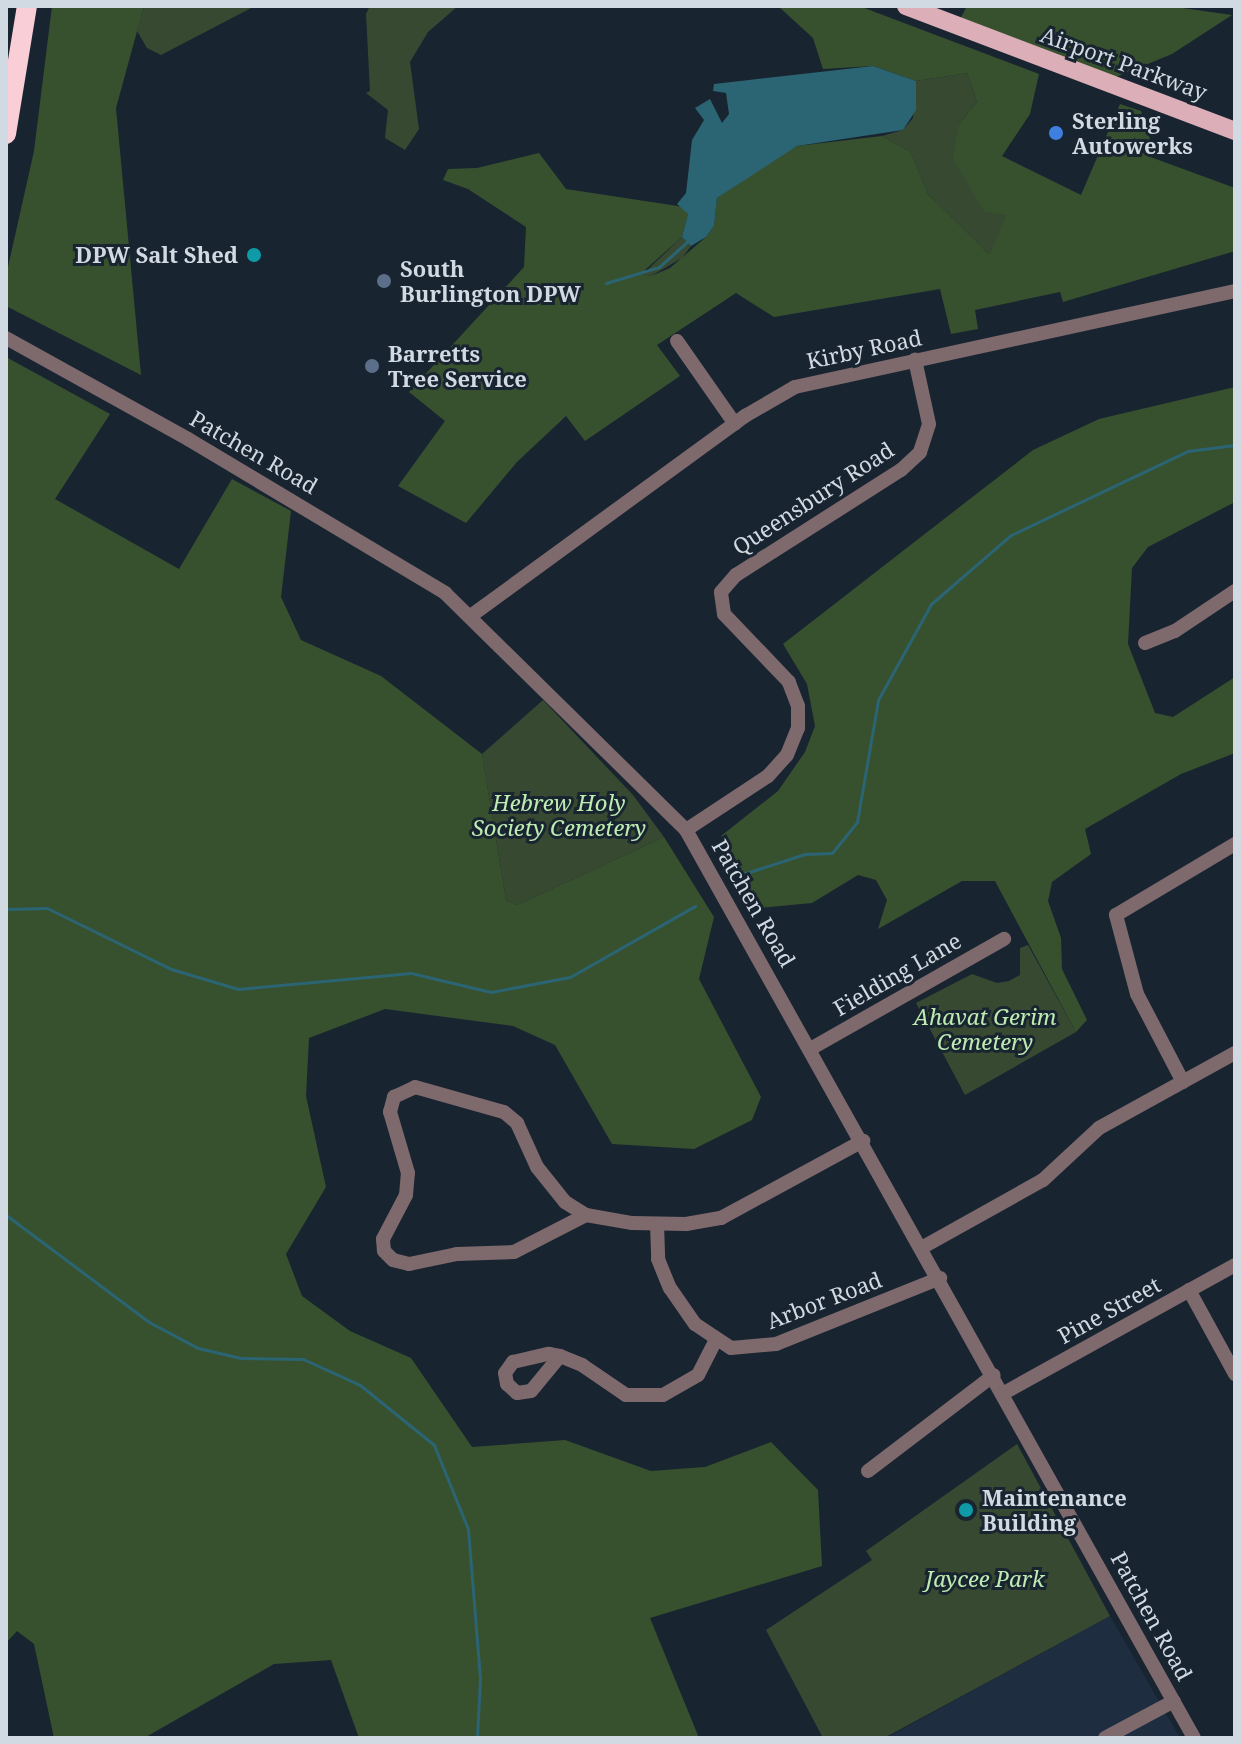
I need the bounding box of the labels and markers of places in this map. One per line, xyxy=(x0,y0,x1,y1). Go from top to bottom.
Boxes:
place label: Sterling Autowerks xyxy=(1072,107,1193,158)
marker: Sterling Autowerks xyxy=(1047,124,1065,142)
place label: DPW Salt Shed xyxy=(75,242,238,268)
marker: DPW Salt Shed xyxy=(245,246,263,264)
place label: South Burlington DPW xyxy=(400,255,581,306)
marker: South Burlington DPW xyxy=(375,272,393,290)
place label: Barretts Tree Service xyxy=(388,340,527,392)
marker: Barretts Tree Service xyxy=(363,357,381,375)
place label: Maintenance Building xyxy=(982,1484,1127,1536)
marker: Maintenance Building xyxy=(957,1501,975,1519)

